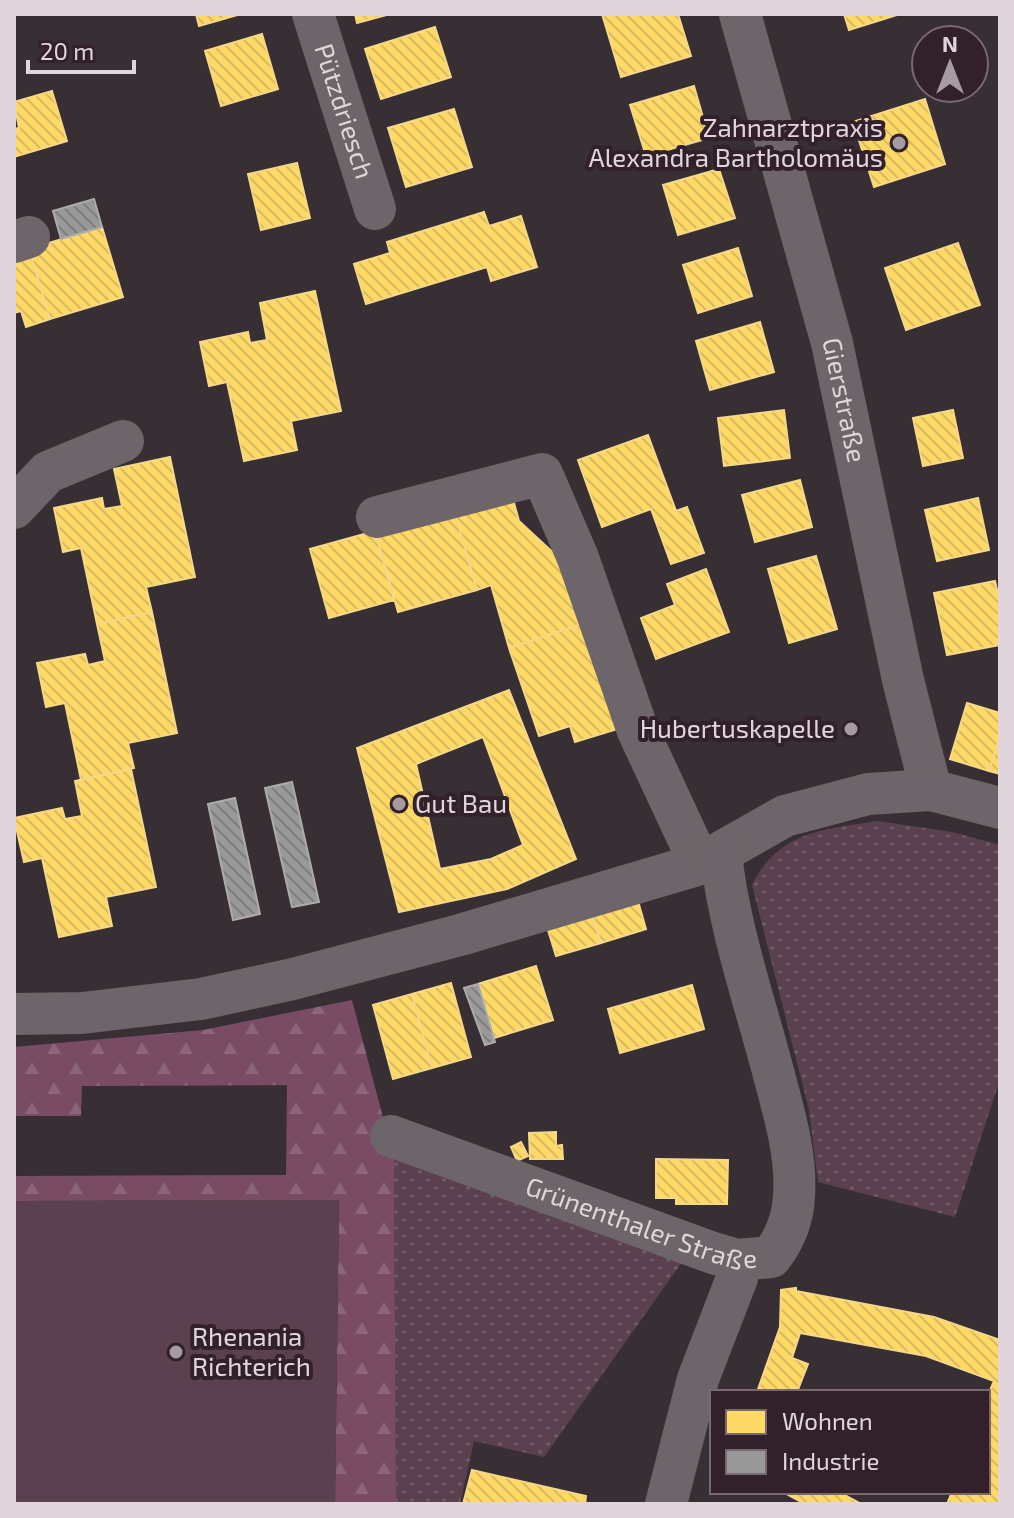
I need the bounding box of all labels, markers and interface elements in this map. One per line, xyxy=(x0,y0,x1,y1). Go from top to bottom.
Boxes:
scale bar xyxy=(28,24,134,74)
north arrow xyxy=(910,24,990,104)
text: N xyxy=(942,30,958,56)
text: 20 m xyxy=(40,36,94,65)
street label: Pützdriesch xyxy=(309,39,381,182)
place label: Zahnarztpraxis Alexandra Bartholomäus xyxy=(588,111,883,172)
marker: Zahnarztpraxis Alexandra Bartholomäus xyxy=(890,134,908,152)
street label: Gierstraße xyxy=(817,335,874,465)
place label: Hubertuskapelle xyxy=(640,712,835,743)
marker: Hubertuskapelle xyxy=(842,720,860,738)
place label: Gut Bau xyxy=(415,787,507,818)
marker: Gut Bau xyxy=(390,795,408,813)
street label: Grünenthaler Straße xyxy=(522,1169,758,1275)
place label: Rhenania Richterich xyxy=(192,1320,311,1381)
marker: Rhenania Richterich xyxy=(167,1343,185,1361)
legend xyxy=(710,1390,990,1494)
text: Wohnen xyxy=(782,1406,873,1435)
text: Industrie xyxy=(782,1446,879,1475)

